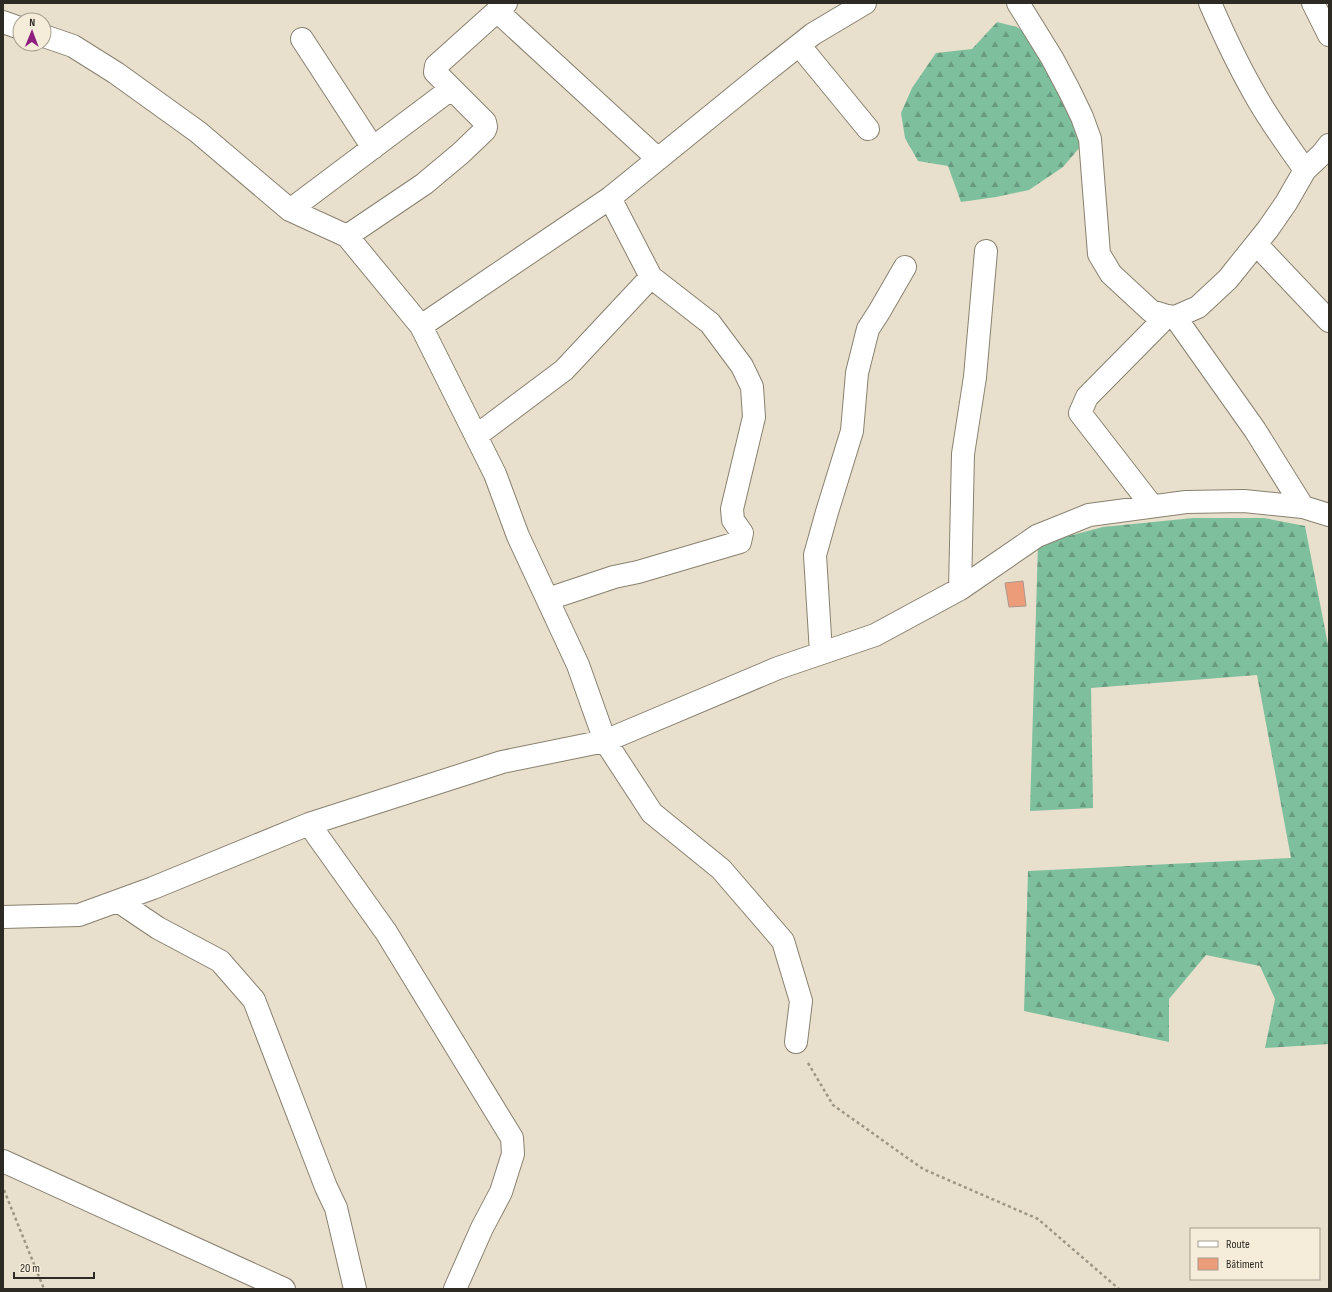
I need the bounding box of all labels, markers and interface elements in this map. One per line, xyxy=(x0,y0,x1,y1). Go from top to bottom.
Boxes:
north arrow xyxy=(12,12,52,52)
text: N xyxy=(29,16,35,29)
legend xyxy=(1190,1228,1320,1280)
text: Route xyxy=(1226,1237,1250,1252)
scale bar xyxy=(14,1254,94,1280)
text: Bâtiment xyxy=(1226,1257,1264,1272)
text: 20 m xyxy=(20,1261,40,1276)

